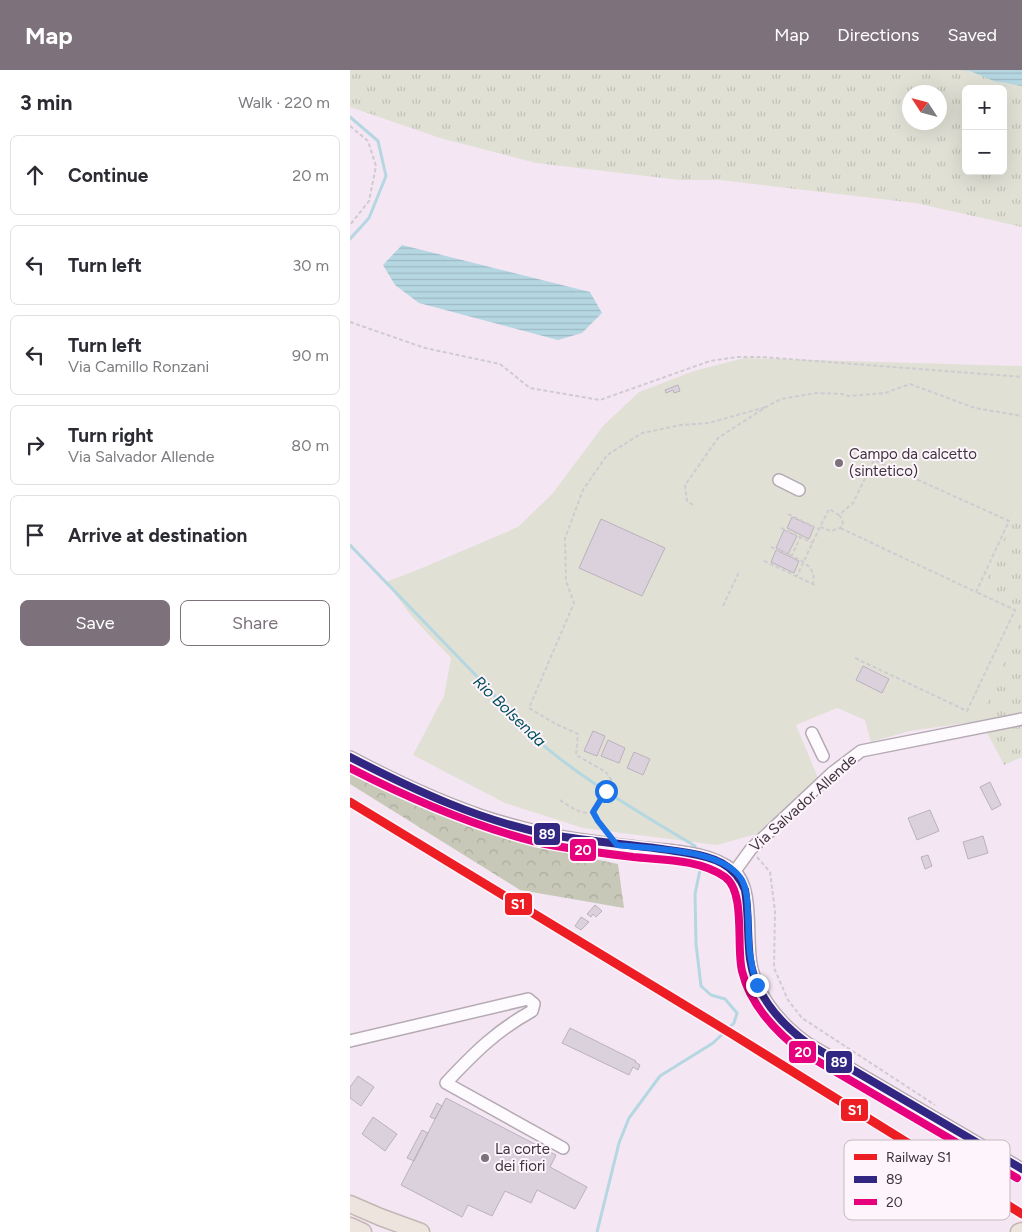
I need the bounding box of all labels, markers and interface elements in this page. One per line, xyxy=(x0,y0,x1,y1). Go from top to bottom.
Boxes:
text: Map xyxy=(25,21,73,50)
text: Map xyxy=(774,24,809,46)
text: Directions xyxy=(837,24,919,46)
text: Saved xyxy=(947,24,997,46)
north arrow xyxy=(902,85,947,130)
map controls xyxy=(962,85,1007,175)
button: + xyxy=(962,85,1007,130)
text: 3 min xyxy=(20,90,72,115)
text: Walk · 220 m xyxy=(238,93,330,112)
button: − xyxy=(962,130,1007,175)
icon: ahead xyxy=(21,161,49,189)
text: Continue xyxy=(68,164,148,187)
text: 20 m xyxy=(292,166,329,185)
icon: left xyxy=(21,251,49,279)
text: Turn left xyxy=(68,254,142,277)
text: 30 m xyxy=(292,256,329,275)
text: Turn left xyxy=(68,334,142,357)
icon: left xyxy=(21,341,49,369)
text: 90 m xyxy=(292,346,329,365)
text: Via Camillo Ronzani xyxy=(68,357,209,376)
text: Turn right xyxy=(68,424,154,447)
icon: right xyxy=(21,431,49,459)
text: 80 m xyxy=(291,436,329,455)
place label: Campo da calcetto (sintetico) xyxy=(849,445,977,480)
text: Via Salvador Allende xyxy=(68,447,214,466)
marker: Campo da calcetto (sintetico) xyxy=(833,457,845,469)
icon: arrive xyxy=(21,521,49,549)
text: Arrive at destination xyxy=(68,524,247,547)
button: Save xyxy=(20,600,170,646)
button: Share xyxy=(180,600,330,646)
water label: Rio Bolsenda xyxy=(469,672,550,751)
street label: Via Salvador Allende xyxy=(746,750,860,856)
route start xyxy=(595,780,618,803)
line badge: 89 xyxy=(533,822,561,846)
text: 89 xyxy=(539,826,555,843)
line badge: 20 xyxy=(569,838,597,862)
text: 20 xyxy=(574,842,592,859)
line badge: S1 xyxy=(504,892,533,916)
text: S1 xyxy=(511,896,525,913)
route end xyxy=(746,974,769,997)
line badge: 20 xyxy=(788,1040,817,1064)
text: 20 xyxy=(794,1044,812,1061)
line badge: 89 xyxy=(825,1050,853,1074)
text: 89 xyxy=(831,1054,847,1071)
line badge: S1 xyxy=(840,1098,869,1122)
text: S1 xyxy=(848,1102,862,1119)
place label: La corte dei fiori xyxy=(495,1140,550,1175)
legend xyxy=(844,1140,1010,1220)
text: Railway S1 xyxy=(886,1149,951,1166)
marker: La corte dei fiori xyxy=(479,1152,491,1164)
text: 89 xyxy=(886,1171,903,1188)
text: 20 xyxy=(886,1194,903,1211)

